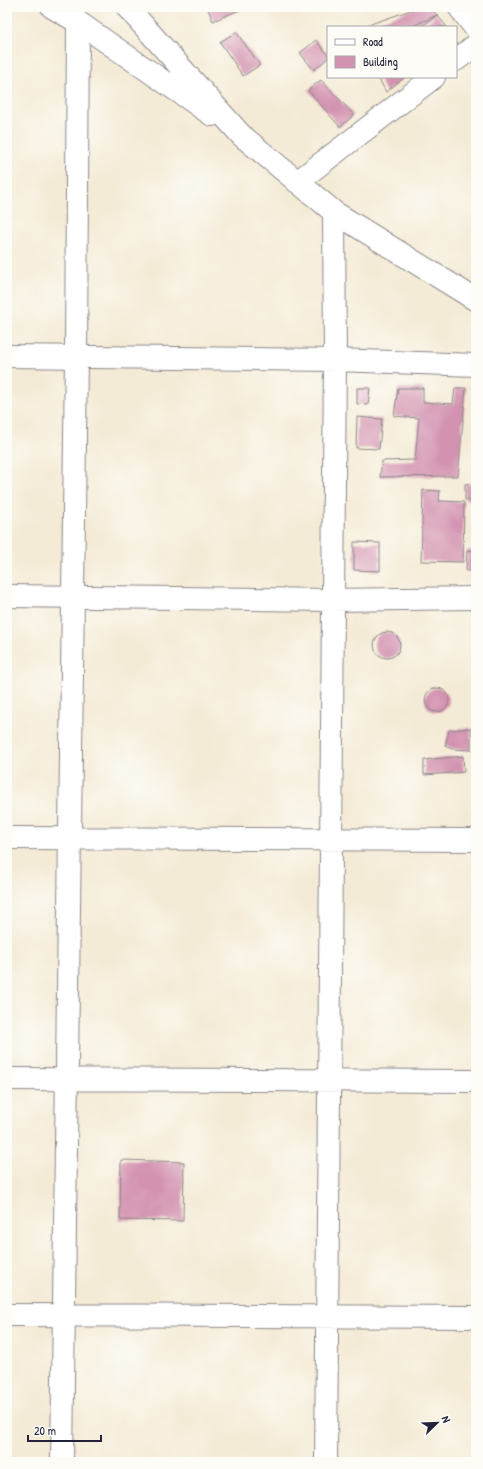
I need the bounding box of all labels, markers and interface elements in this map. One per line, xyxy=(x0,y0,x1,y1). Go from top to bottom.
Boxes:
legend xyxy=(327,26,457,78)
text: Road xyxy=(363,33,383,50)
text: Building xyxy=(363,53,398,70)
north arrow xyxy=(417,1403,457,1443)
text: N xyxy=(439,1414,454,1425)
scale bar xyxy=(28,1417,101,1443)
text: 20 m xyxy=(34,1422,56,1439)

